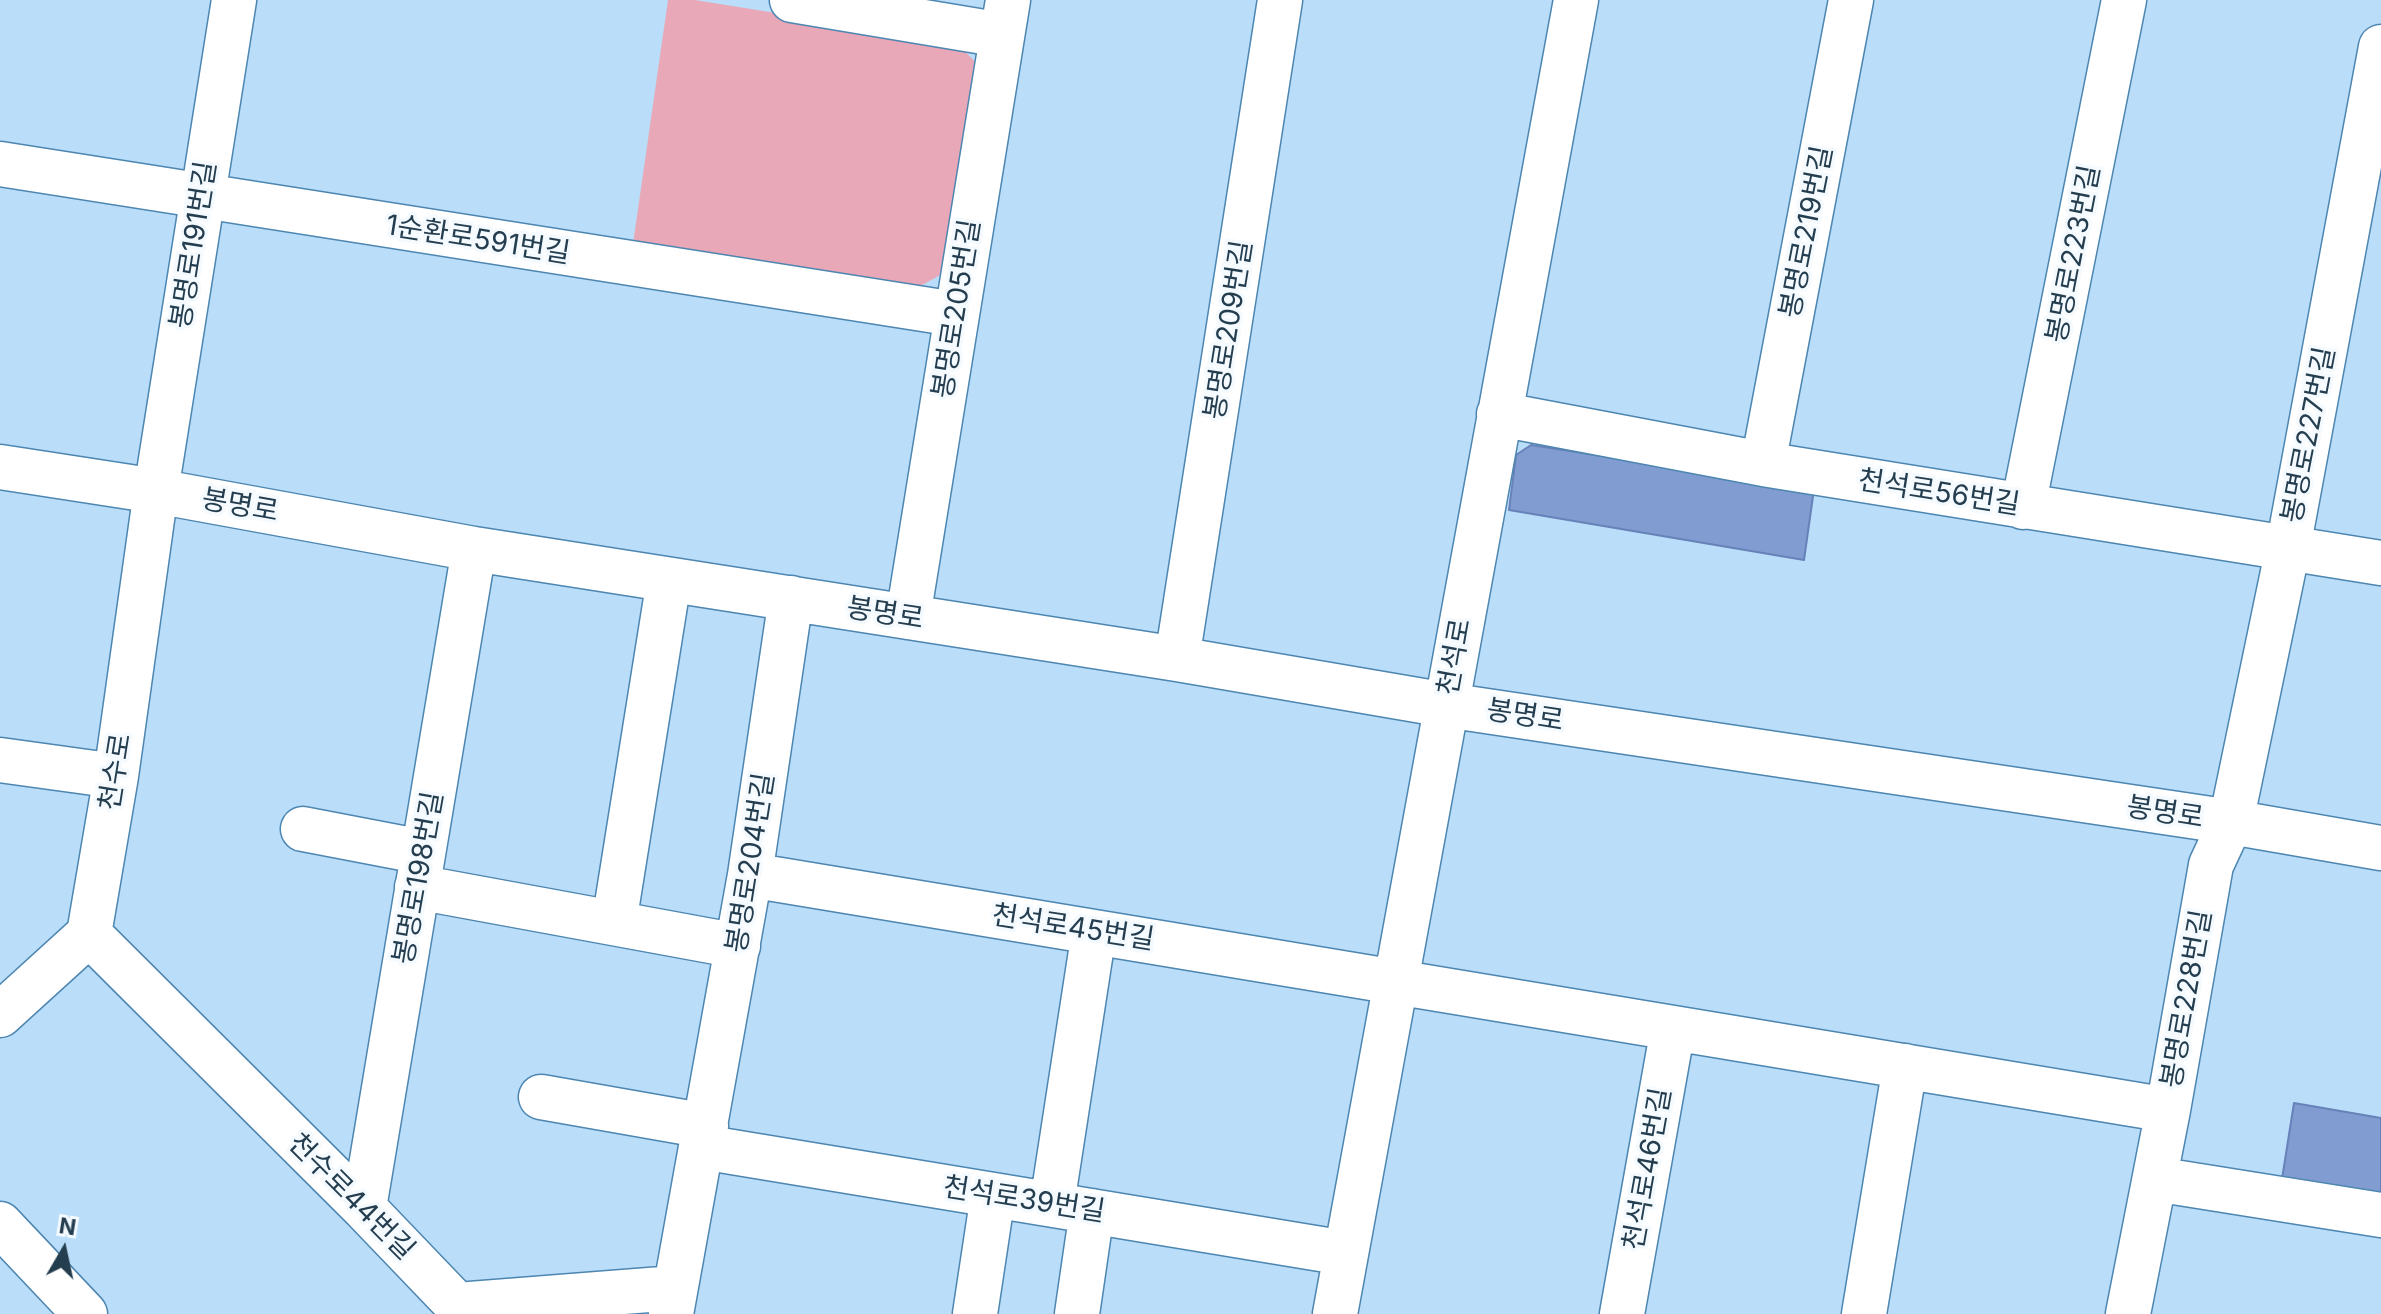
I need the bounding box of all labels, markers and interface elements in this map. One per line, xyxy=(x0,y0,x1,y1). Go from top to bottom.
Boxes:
street label: 봉명로219번길 xyxy=(1774,143,1840,321)
street label: 봉명로191번길 xyxy=(164,159,224,331)
street label: 봉명로223번길 xyxy=(2040,162,2108,346)
street label: 1순환로591번길 xyxy=(384,209,572,271)
street label: 봉명로205번길 xyxy=(926,217,988,401)
street label: 봉명로209번길 xyxy=(1198,238,1260,422)
street label: 봉명로227번길 xyxy=(2275,344,2343,526)
street label: 천석로56번길 xyxy=(1856,464,2022,522)
street label: 봉명로 xyxy=(199,483,281,529)
street label: 봉명로 xyxy=(844,591,926,637)
street label: 천석로 xyxy=(1432,616,1478,698)
street label: 봉명로 xyxy=(1484,693,1566,739)
street label: 천수로 xyxy=(93,731,139,813)
street label: 봉명로204번길 xyxy=(720,771,782,955)
street label: 봉명로198번길 xyxy=(387,789,451,967)
street label: 봉명로 xyxy=(2124,790,2206,836)
street label: 천석로45번길 xyxy=(989,899,1157,957)
street label: 봉명로228번길 xyxy=(2155,907,2219,1091)
street label: 천석로46번길 xyxy=(1617,1085,1679,1253)
street label: 천수로44번길 xyxy=(281,1127,421,1267)
street label: 천석로39번길 xyxy=(941,1171,1107,1229)
north arrow xyxy=(24,1210,104,1290)
text: N xyxy=(57,1212,78,1240)

